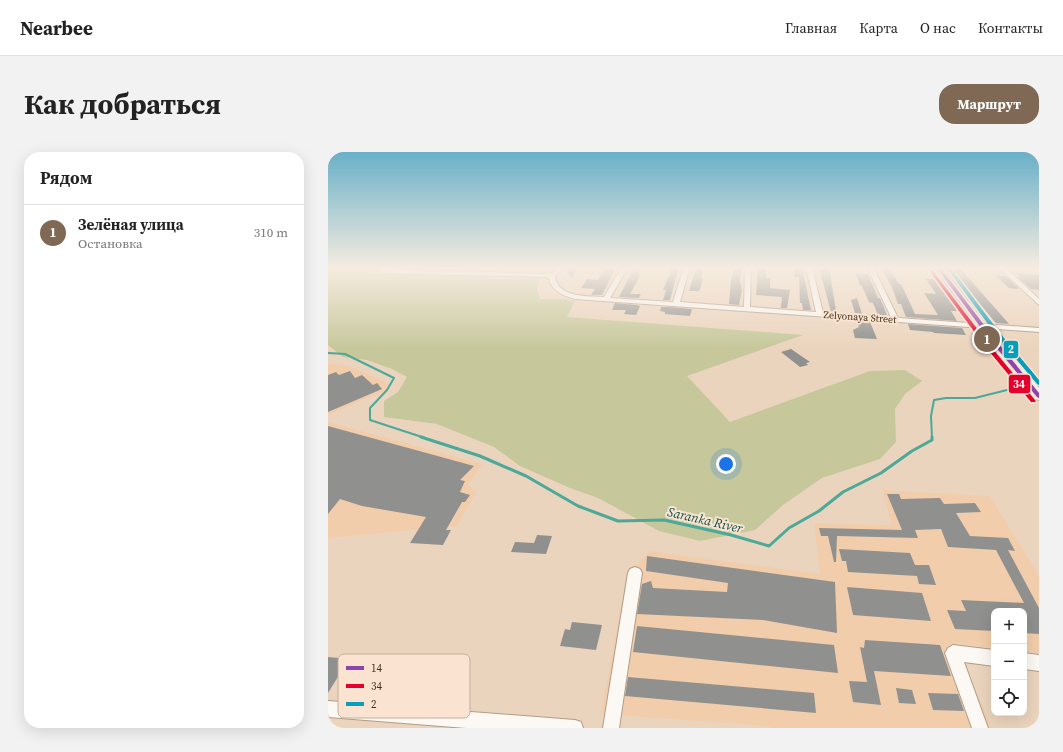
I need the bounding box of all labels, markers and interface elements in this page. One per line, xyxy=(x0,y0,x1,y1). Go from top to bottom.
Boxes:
text: Nearbee xyxy=(20,15,93,41)
text: Главная xyxy=(785,18,837,38)
text: Карта xyxy=(859,18,898,38)
text: О нас xyxy=(920,18,956,38)
text: Контакты xyxy=(978,18,1043,38)
button: Маршрут xyxy=(939,84,1039,124)
text: Как добраться xyxy=(24,85,221,123)
text: Рядом xyxy=(40,166,92,190)
text: Зелёная улица xyxy=(78,214,184,235)
text: 1 xyxy=(49,224,57,241)
text: 310 m xyxy=(254,224,288,241)
text: Остановка xyxy=(78,235,143,252)
street label: Zelyonaya Street xyxy=(823,308,898,326)
pin: 1 xyxy=(974,324,1000,354)
line badge: 2 xyxy=(1003,340,1019,359)
text: 2 xyxy=(1008,342,1014,357)
line badge: 34 xyxy=(1008,374,1031,394)
text: 34 xyxy=(1013,377,1025,392)
your location xyxy=(716,454,736,474)
water label: Saranka River xyxy=(666,503,745,537)
map controls xyxy=(991,608,1027,716)
button: + xyxy=(991,608,1027,644)
button: − xyxy=(991,644,1027,680)
legend xyxy=(338,654,470,718)
text: 14 xyxy=(371,661,382,676)
text: 34 xyxy=(371,679,382,694)
button: locate xyxy=(991,680,1027,716)
text: 2 xyxy=(371,697,377,712)

